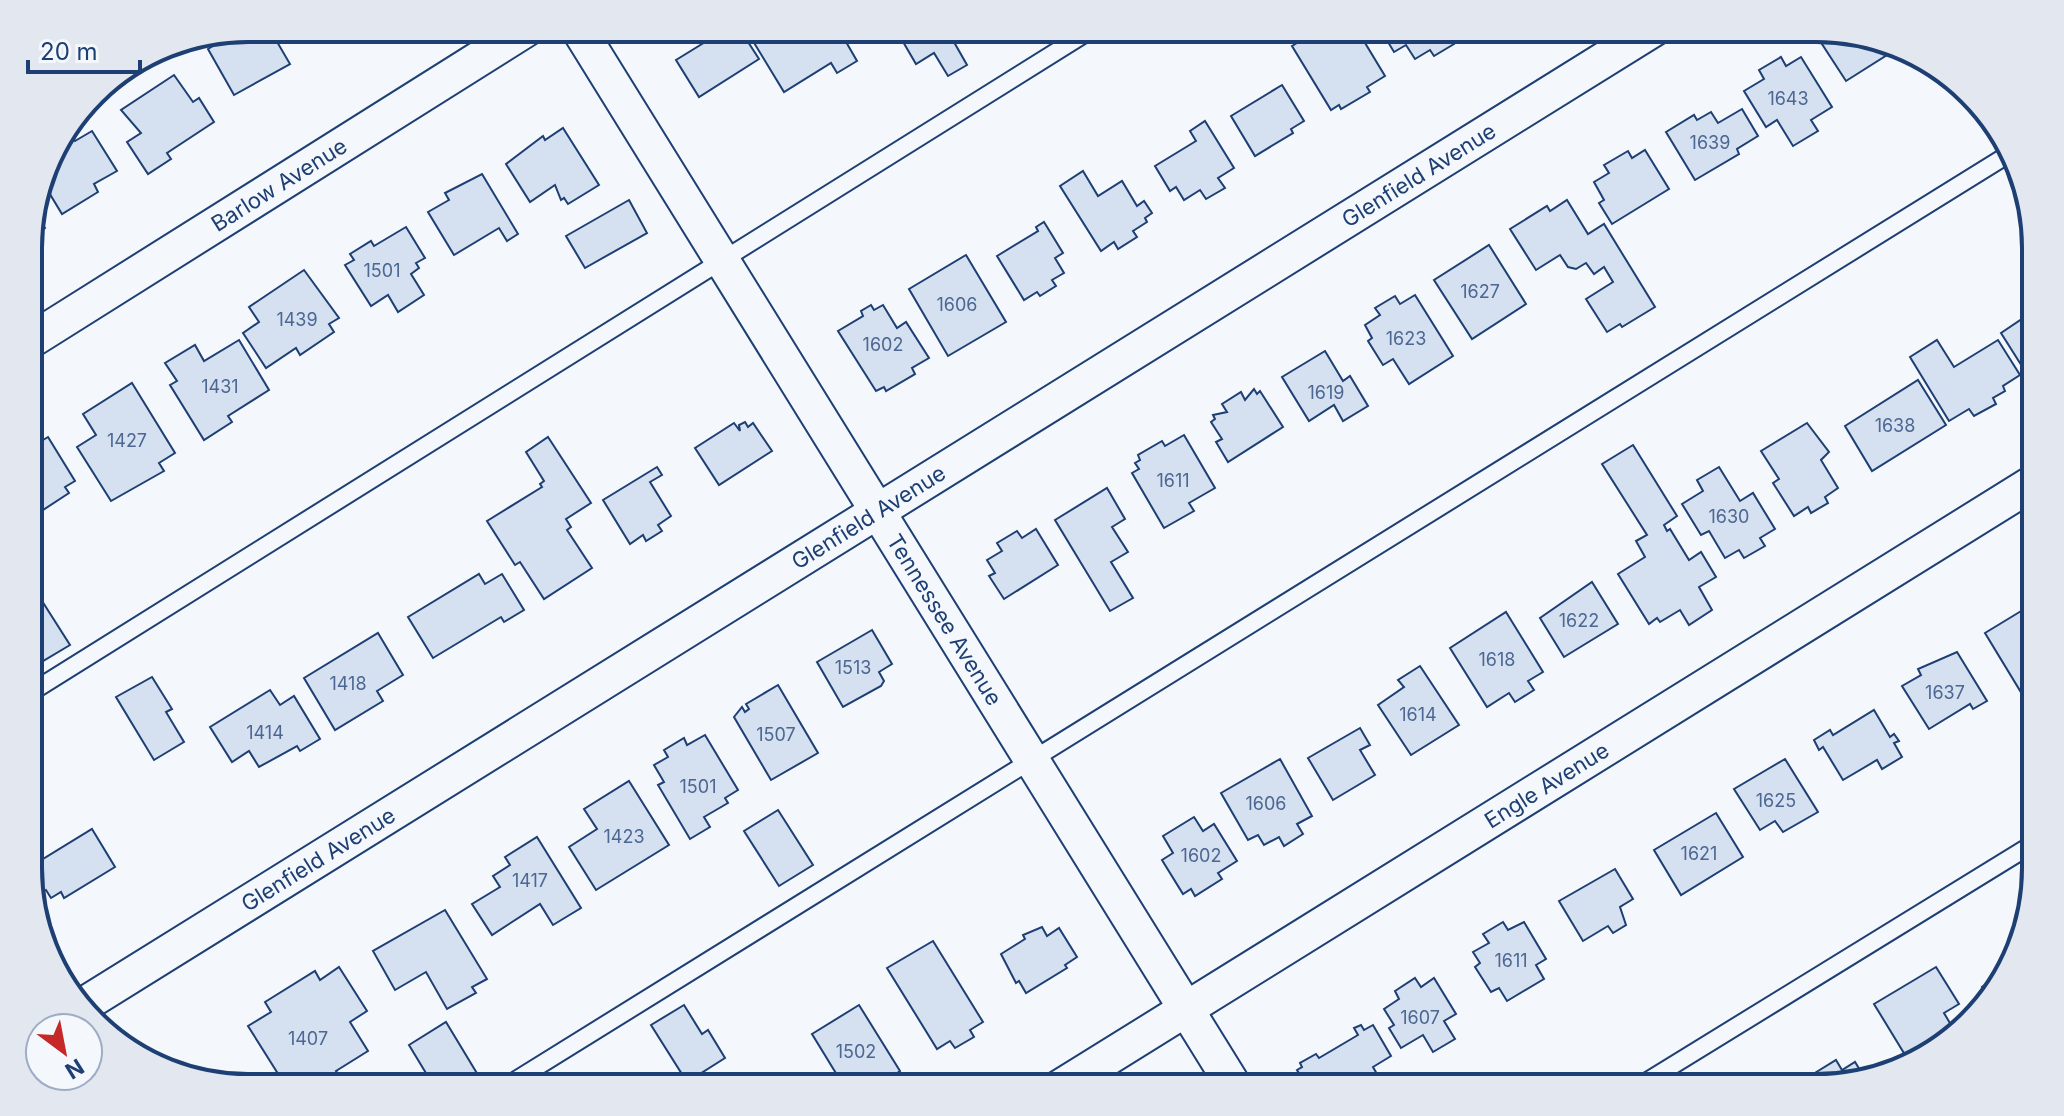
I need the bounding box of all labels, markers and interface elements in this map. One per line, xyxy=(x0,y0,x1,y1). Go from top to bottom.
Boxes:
scale bar xyxy=(28,24,140,74)
text: 20 m xyxy=(40,37,98,66)
house number: 1643 xyxy=(1767,88,1809,109)
street label: Glenfield Avenue xyxy=(1337,117,1500,232)
street label: Barlow Avenue xyxy=(206,132,351,237)
house number: 1639 xyxy=(1690,132,1730,153)
house number: 1501 xyxy=(364,260,400,281)
house number: 1627 xyxy=(1460,281,1500,302)
house number: 1606 xyxy=(936,294,978,315)
house number: 1439 xyxy=(276,309,318,330)
house number: 1623 xyxy=(1386,328,1426,349)
house number: 1602 xyxy=(863,334,903,355)
house number: 1431 xyxy=(201,376,239,397)
house number: 1619 xyxy=(1308,382,1344,403)
house number: 1638 xyxy=(1875,415,1915,436)
house number: 1427 xyxy=(107,430,147,451)
street label: Glenfield Avenue xyxy=(787,460,950,575)
house number: 1611 xyxy=(1156,470,1190,491)
house number: 1630 xyxy=(1709,506,1749,527)
street label: Tennessee Avenue xyxy=(882,529,1007,710)
house number: 1622 xyxy=(1559,610,1599,631)
house number: 1618 xyxy=(1479,649,1515,670)
house number: 1513 xyxy=(835,657,871,678)
house number: 1418 xyxy=(329,673,367,694)
house number: 1637 xyxy=(1925,682,1965,703)
house number: 1614 xyxy=(1399,704,1437,725)
house number: 1414 xyxy=(246,722,284,743)
house number: 1507 xyxy=(756,724,796,745)
street label: Engle Avenue xyxy=(1480,737,1613,833)
house number: 1501 xyxy=(680,776,716,797)
house number: 1625 xyxy=(1756,790,1796,811)
house number: 1606 xyxy=(1245,793,1287,814)
street label: Glenfield Avenue xyxy=(236,802,400,917)
house number: 1423 xyxy=(603,826,645,847)
house number: 1621 xyxy=(1681,843,1717,864)
house number: 1602 xyxy=(1181,845,1221,866)
house number: 1417 xyxy=(512,870,548,891)
house number: 1611 xyxy=(1494,950,1528,971)
house number: 1607 xyxy=(1400,1007,1440,1028)
north arrow xyxy=(24,1012,104,1092)
house number: 1407 xyxy=(288,1028,328,1049)
house number: 1502 xyxy=(836,1041,876,1062)
text: N xyxy=(61,1053,89,1084)

